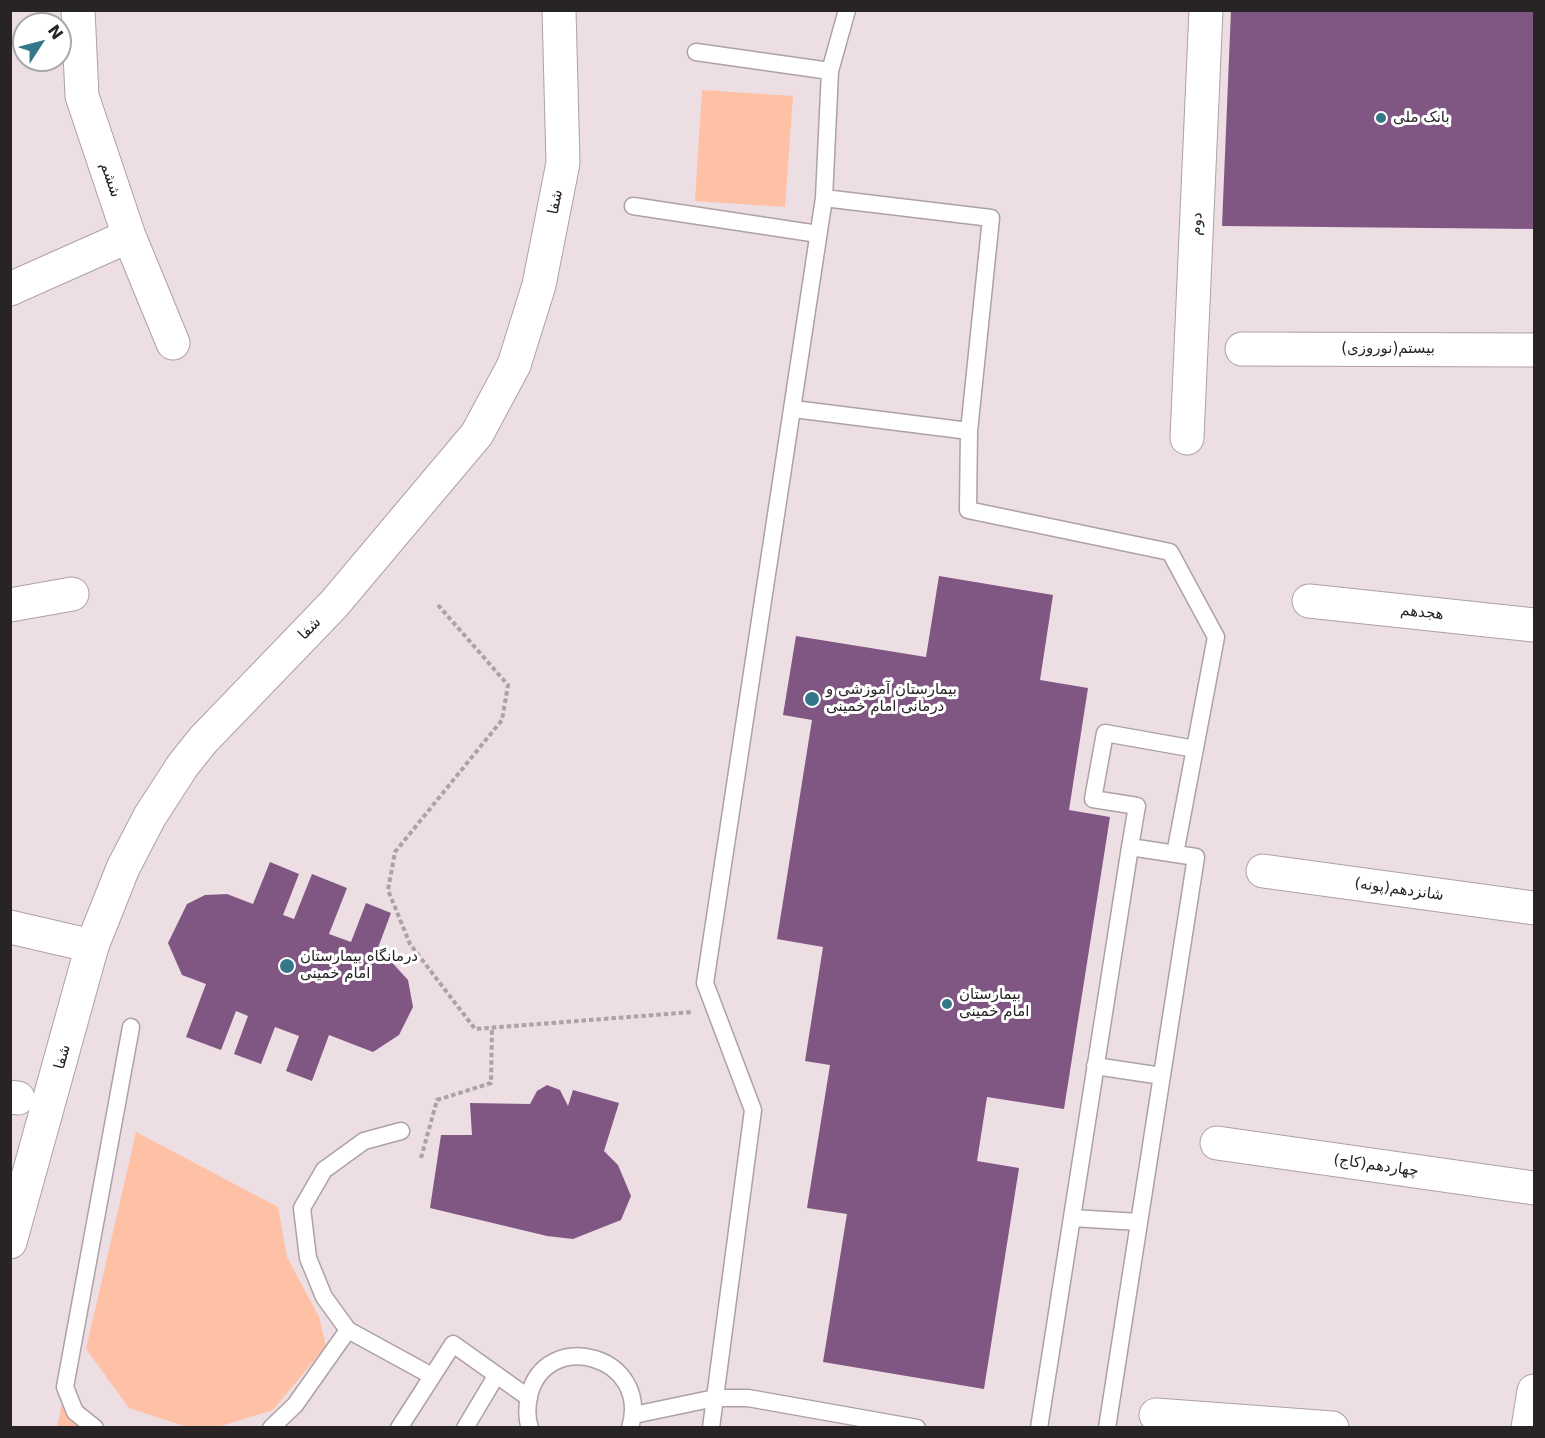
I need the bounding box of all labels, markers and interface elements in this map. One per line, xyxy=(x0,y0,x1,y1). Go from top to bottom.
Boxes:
north arrow xyxy=(12,12,72,72)
text: N xyxy=(44,21,67,43)
place label: بانک ملی xyxy=(1393,109,1450,127)
marker: بانک ملی xyxy=(1374,111,1388,125)
street label: ششم xyxy=(96,160,124,200)
street label: شفا xyxy=(545,188,567,216)
street label: دوم xyxy=(1187,212,1207,236)
street label: بیستم(نوروزی) xyxy=(1341,340,1435,358)
street label: هجدهم xyxy=(1399,602,1445,624)
street label: شفا xyxy=(295,614,325,644)
place label: بیمارستان آموزشی و درمانی امام خمینی xyxy=(826,681,957,716)
marker: بیمارستان آموزشی و درمانی امام خمینی xyxy=(803,690,821,708)
street label: شانزدهم(پونه) xyxy=(1353,875,1445,905)
place label: درمانگاه بیمارستان امام خمینی xyxy=(300,948,418,983)
marker: درمانگاه بیمارستان امام خمینی xyxy=(278,957,296,975)
place label: بیمارستان امام خمینی xyxy=(959,986,1029,1021)
marker: بیمارستان امام خمینی xyxy=(940,997,954,1011)
street label: شفا xyxy=(51,1043,75,1071)
street label: چهاردهم(کاج) xyxy=(1332,1151,1420,1181)

